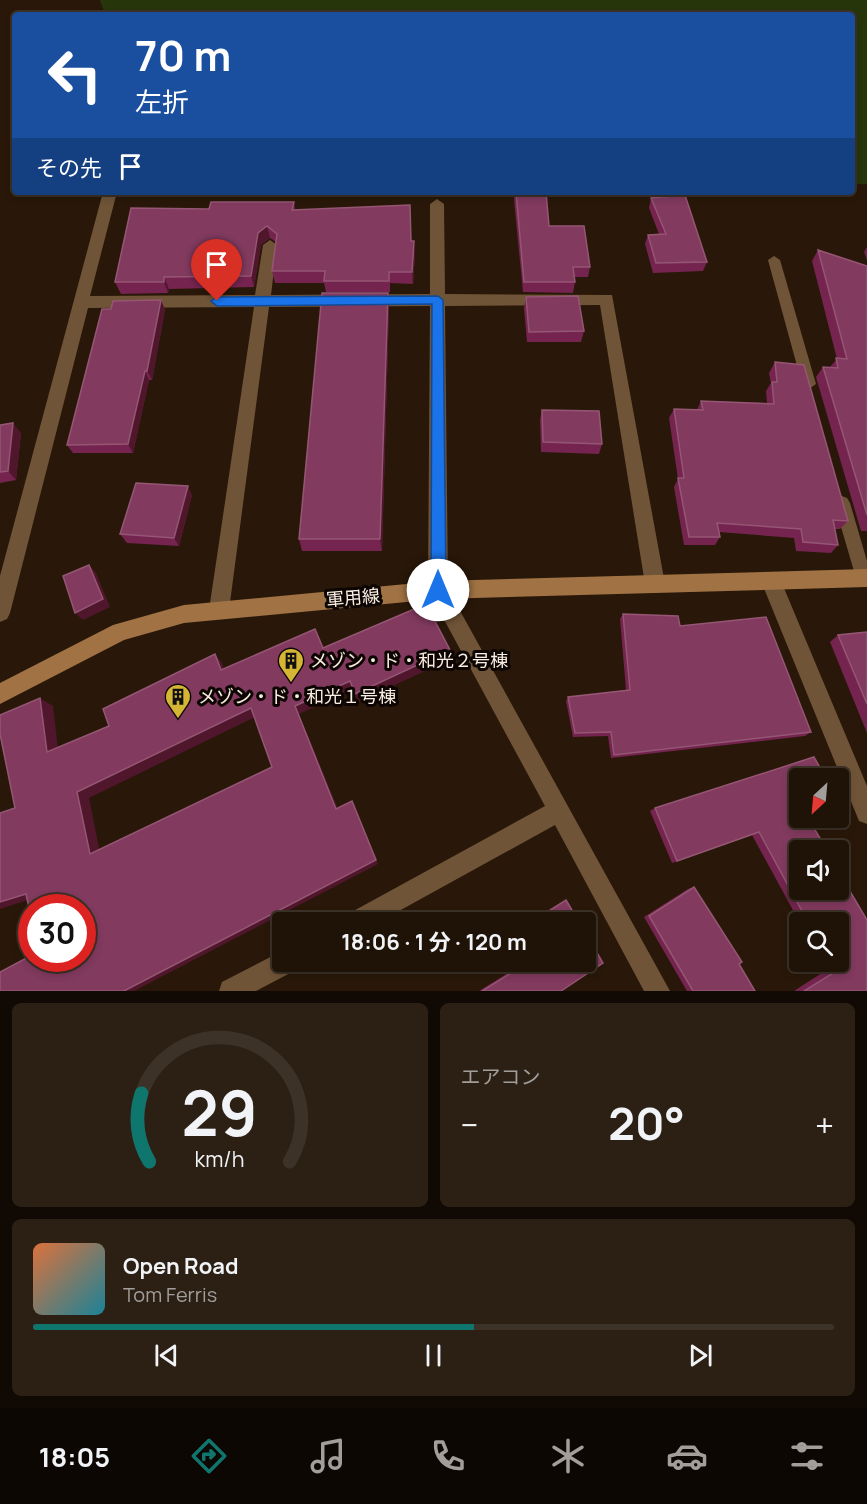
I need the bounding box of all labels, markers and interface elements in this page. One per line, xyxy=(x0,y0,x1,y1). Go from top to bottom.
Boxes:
text: 70 m xyxy=(135,26,231,84)
icon: left xyxy=(36,36,114,114)
text: 左折 xyxy=(135,83,189,120)
icon: arrive xyxy=(114,150,147,183)
text: その先 xyxy=(36,153,102,183)
pin xyxy=(191,239,242,301)
icon: arrive xyxy=(200,248,233,281)
position arrow xyxy=(406,558,470,622)
street label: 軍用線 xyxy=(325,583,381,611)
building icon: メゾン・ド・和光２号棟 xyxy=(276,646,306,684)
place label: メゾン・ド・和光２号棟 xyxy=(310,648,508,672)
building icon: メゾン・ド・和光１号棟 xyxy=(163,682,193,720)
place label: メゾン・ド・和光１号棟 xyxy=(198,684,396,708)
north arrow xyxy=(789,768,849,828)
map controls xyxy=(789,768,849,972)
button: sound xyxy=(789,840,849,900)
speed limit sign: 30 xyxy=(18,894,96,972)
button: search xyxy=(789,912,849,972)
text: 18:06 · 1 分 · 120 m xyxy=(341,927,527,957)
text: エアコン xyxy=(461,1063,541,1090)
text: 29 xyxy=(182,1069,258,1155)
text: 20° xyxy=(608,1092,685,1154)
text: − xyxy=(461,1102,478,1147)
text: + xyxy=(815,1102,834,1147)
text: km/h xyxy=(195,1144,245,1173)
text: Open Road xyxy=(123,1251,238,1281)
text: Tom Ferris xyxy=(123,1281,217,1308)
icon: previous xyxy=(150,1339,183,1372)
icon: pause xyxy=(417,1339,450,1372)
icon: next xyxy=(684,1339,717,1372)
icon: directions xyxy=(188,1435,230,1477)
icon: music xyxy=(307,1435,349,1477)
icon: phone xyxy=(427,1435,469,1477)
icon: climate xyxy=(547,1435,589,1477)
icon: car xyxy=(666,1435,708,1477)
icon: filters xyxy=(786,1435,828,1477)
text: 18:05 xyxy=(39,1438,110,1475)

